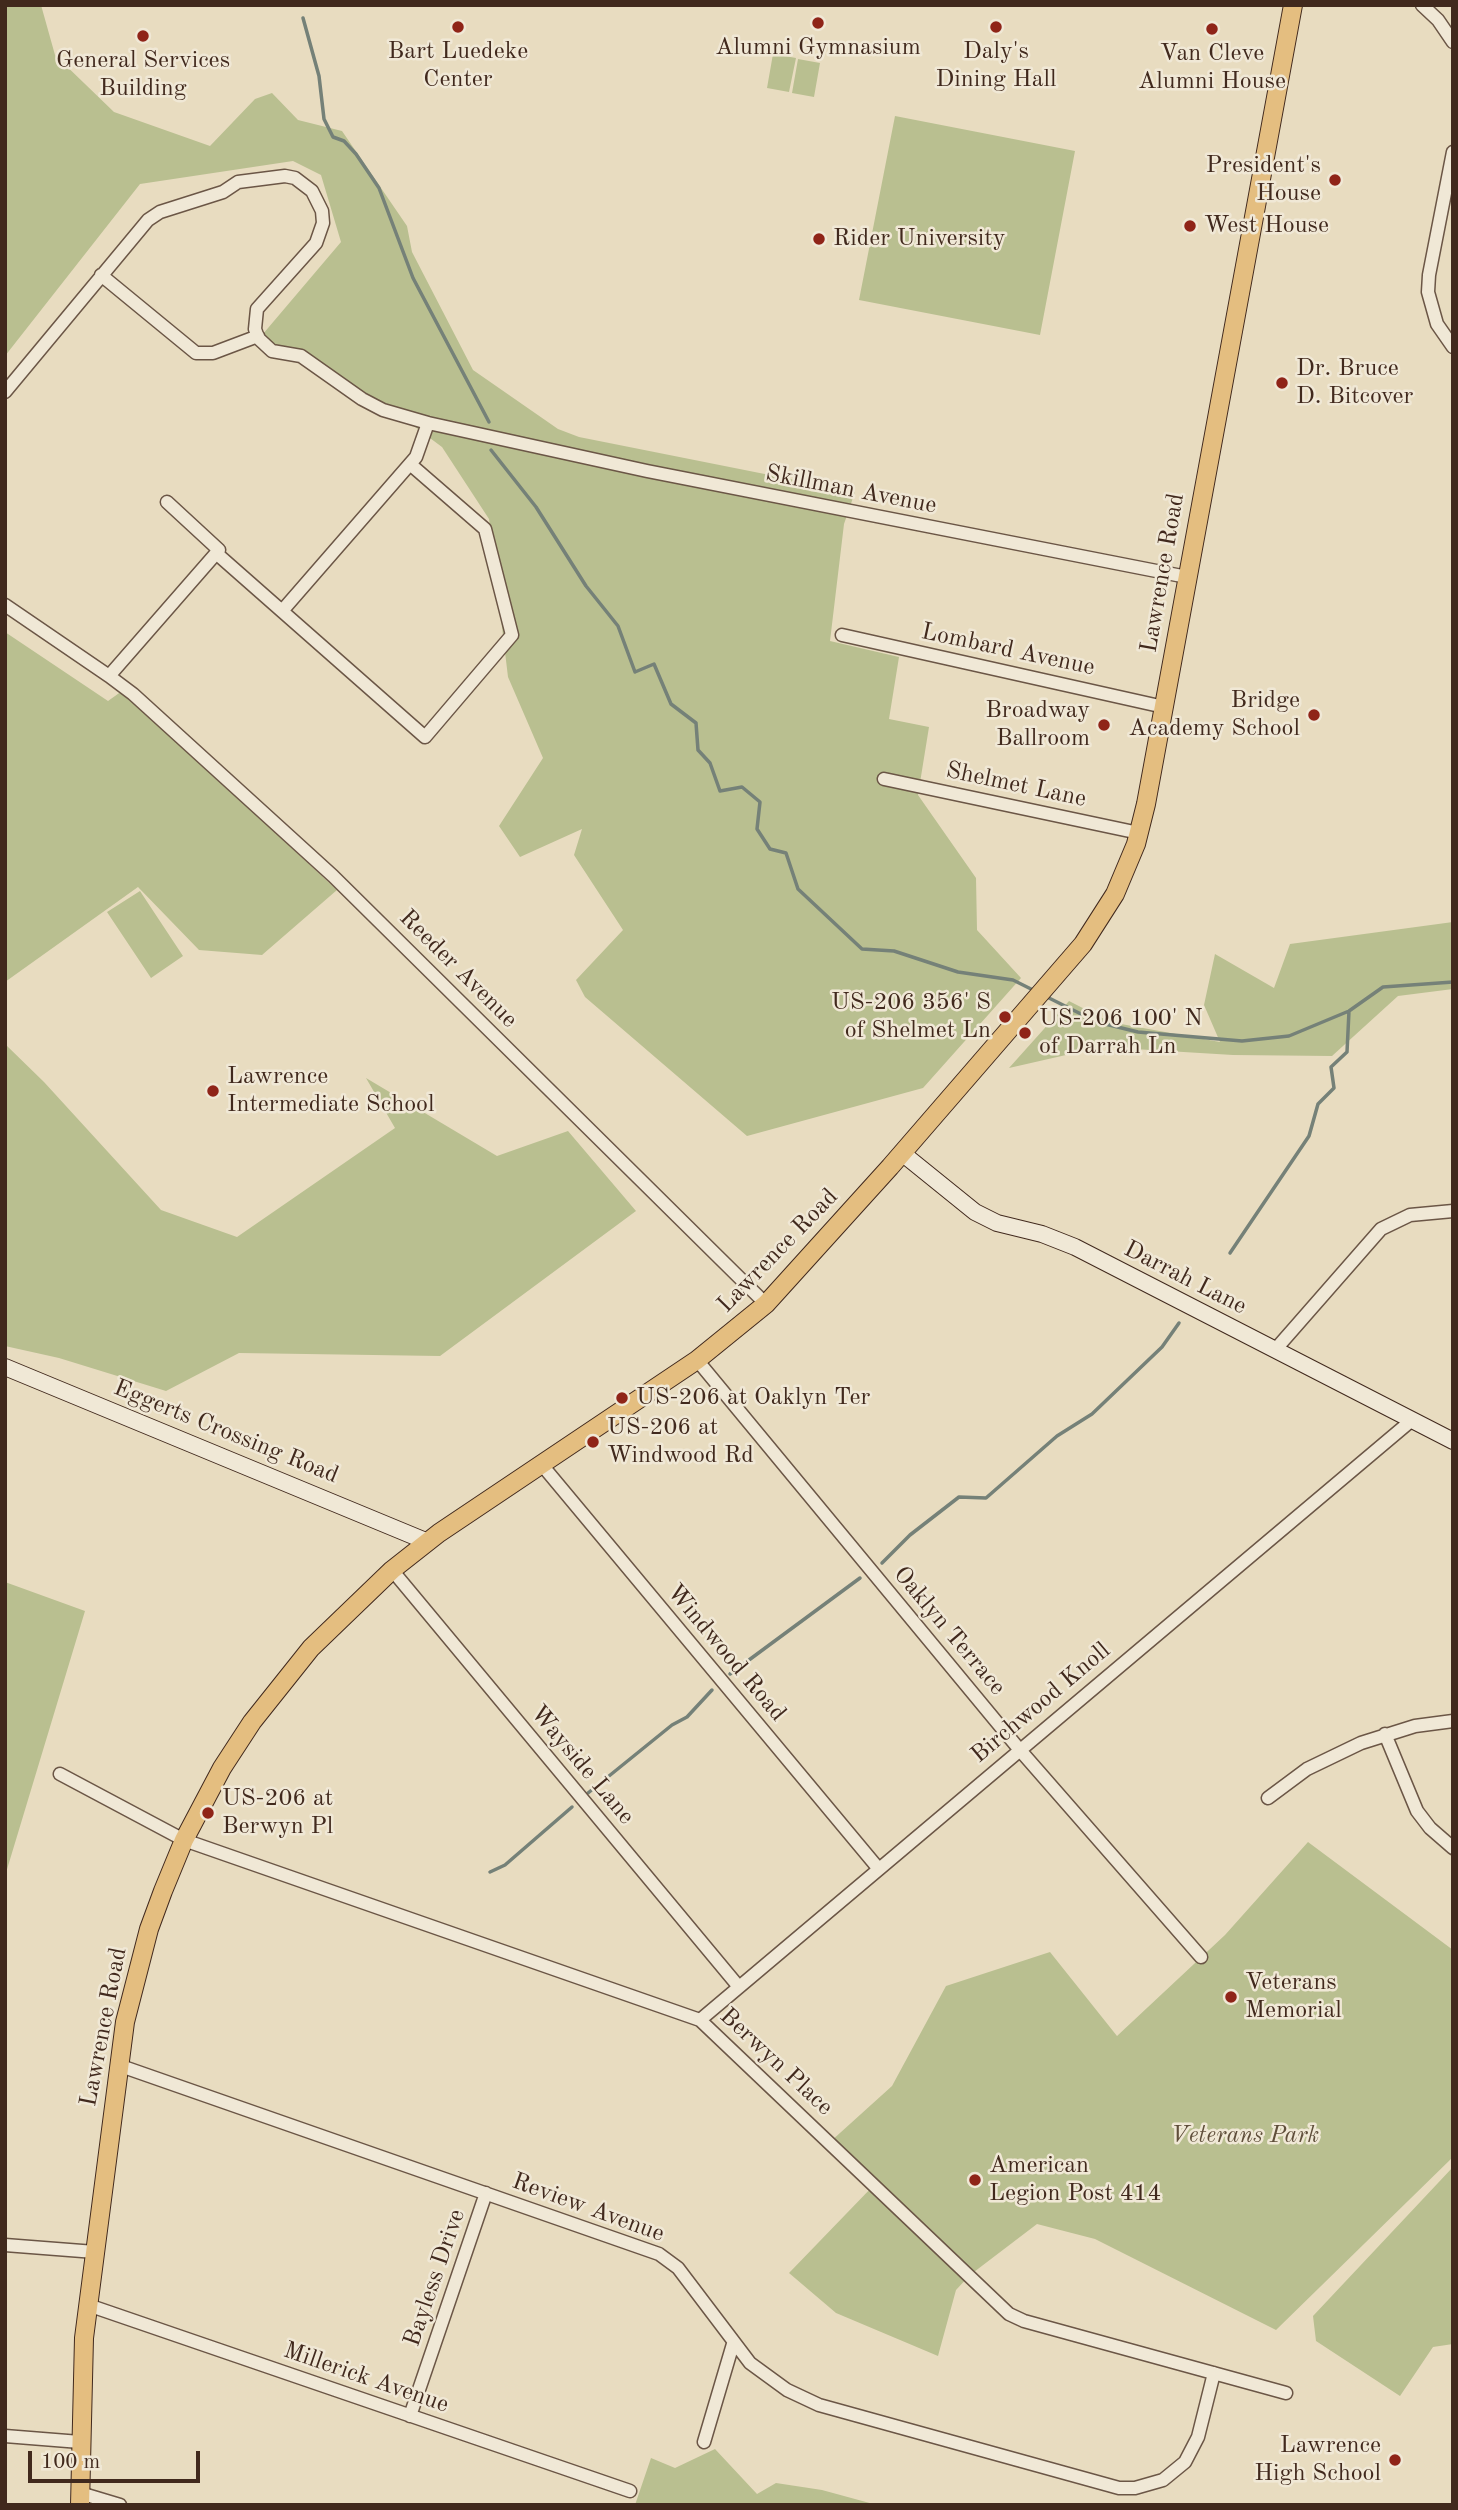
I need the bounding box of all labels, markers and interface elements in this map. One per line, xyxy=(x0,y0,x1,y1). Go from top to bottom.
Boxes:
marker: Alumni Gymnasium xyxy=(810,15,826,31)
marker: Bart Luedeke Center xyxy=(450,19,466,35)
marker: Daly's Dining Hall xyxy=(988,19,1004,35)
marker: Van Cleve Alumni House xyxy=(1204,21,1220,37)
marker: General Services Building xyxy=(135,28,151,44)
place label: Alumni Gymnasium xyxy=(715,34,921,62)
place label: Bart Luedeke Center xyxy=(388,38,528,94)
place label: Daly's Dining Hall xyxy=(935,38,1057,94)
place label: Van Cleve Alumni House xyxy=(1138,40,1286,96)
place label: General Services Building xyxy=(56,47,230,103)
place label: President's House xyxy=(1206,152,1321,208)
marker: President's House xyxy=(1327,172,1343,188)
place label: West House xyxy=(1204,212,1329,240)
marker: West House xyxy=(1182,218,1198,234)
place label: Rider University xyxy=(833,225,1005,253)
marker: Rider University xyxy=(811,231,827,247)
place label: Dr. Bruce D. Bitcover xyxy=(1296,355,1413,411)
marker: Dr. Bruce D. Bitcover xyxy=(1274,375,1290,391)
street label: Skillman Avenue xyxy=(763,459,939,521)
street label: Lawrence Road xyxy=(1135,491,1191,655)
street label: Lombard Avenue xyxy=(919,618,1097,682)
place label: Bridge Academy School xyxy=(1129,687,1300,743)
place label: Broadway Ballroom xyxy=(985,697,1090,753)
marker: Bridge Academy School xyxy=(1306,707,1322,723)
marker: Broadway Ballroom xyxy=(1096,717,1112,733)
street label: Shelmet Lane xyxy=(943,756,1089,814)
street label: Reeder Avenue xyxy=(393,904,523,1034)
place label: US-206 356' S of Shelmet Ln xyxy=(831,989,991,1045)
place label: US-206 100' N of Darrah Ln xyxy=(1039,1005,1203,1061)
marker: US-206 356' S of Shelmet Ln xyxy=(997,1009,1013,1025)
marker: US-206 100' N of Darrah Ln xyxy=(1017,1025,1033,1041)
place label: Lawrence Intermediate School xyxy=(227,1063,435,1119)
marker: Lawrence Intermediate School xyxy=(205,1083,221,1099)
street label: Lawrence Road xyxy=(712,1183,844,1319)
street label: Darrah Lane xyxy=(1119,1235,1251,1321)
street label: Eggerts Crossing Road xyxy=(109,1374,343,1490)
place label: US-206 at Oaklyn Ter xyxy=(636,1384,870,1412)
marker: US-206 at Oaklyn Ter xyxy=(614,1390,630,1406)
place label: US-206 at Windwood Rd xyxy=(607,1414,754,1470)
marker: US-206 at Windwood Rd xyxy=(585,1434,601,1450)
street label: Oaklyn Terrace xyxy=(887,1561,1011,1701)
street label: Windwood Road xyxy=(660,1578,792,1728)
street label: Birchwood Knoll xyxy=(966,1636,1116,1770)
street label: Wayside Lane xyxy=(524,1699,640,1831)
place label: US-206 at Berwyn Pl xyxy=(222,1785,333,1841)
marker: US-206 at Berwyn Pl xyxy=(200,1805,216,1821)
street label: Lawrence Road xyxy=(74,1945,134,2109)
place label: Veterans Memorial xyxy=(1245,1969,1342,2025)
marker: Veterans Memorial xyxy=(1223,1989,1239,2005)
street label: Berwyn Place xyxy=(713,2002,839,2122)
park label: Veterans Park xyxy=(1171,2122,1319,2150)
place label: American Legion Post 414 xyxy=(989,2152,1161,2208)
street label: Review Avenue xyxy=(508,2167,668,2249)
marker: American Legion Post 414 xyxy=(967,2172,983,2188)
street label: Bayless Drive xyxy=(398,2205,472,2351)
street label: Millerick Avenue xyxy=(280,2336,452,2420)
place label: Lawrence High School xyxy=(1254,2432,1381,2488)
scale bar xyxy=(32,2436,203,2480)
text: 100 m xyxy=(41,2452,100,2473)
marker: Lawrence High School xyxy=(1387,2452,1403,2468)

